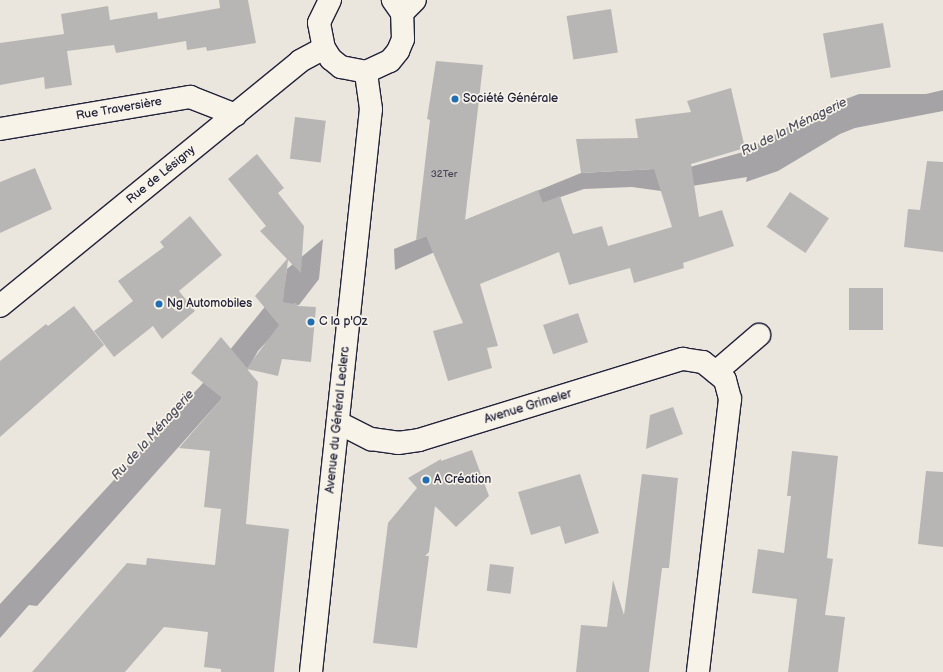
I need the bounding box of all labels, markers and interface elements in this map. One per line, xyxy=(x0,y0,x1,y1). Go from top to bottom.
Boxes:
place label: Société Générale xyxy=(463,92,558,106)
street label: Rue Traversière xyxy=(75,94,163,124)
marker: Société Générale xyxy=(450,94,460,104)
water label: Ru de la Ménagerie xyxy=(738,95,850,159)
street label: Rue de Lésigny xyxy=(124,143,198,207)
house number: 32Ter xyxy=(431,169,457,181)
place label: Ng Automobiles xyxy=(167,297,252,311)
marker: Ng Automobiles xyxy=(154,299,164,309)
place label: C la p'Oz xyxy=(319,315,368,329)
marker: C la p'Oz xyxy=(306,317,316,327)
street label: Avenue du Général Leclerc xyxy=(323,346,353,494)
water label: Ru de la Ménagerie xyxy=(108,387,198,483)
street label: Avenue Grimeler xyxy=(483,387,573,427)
place label: A Création xyxy=(434,473,491,487)
marker: A Création xyxy=(421,475,431,485)

